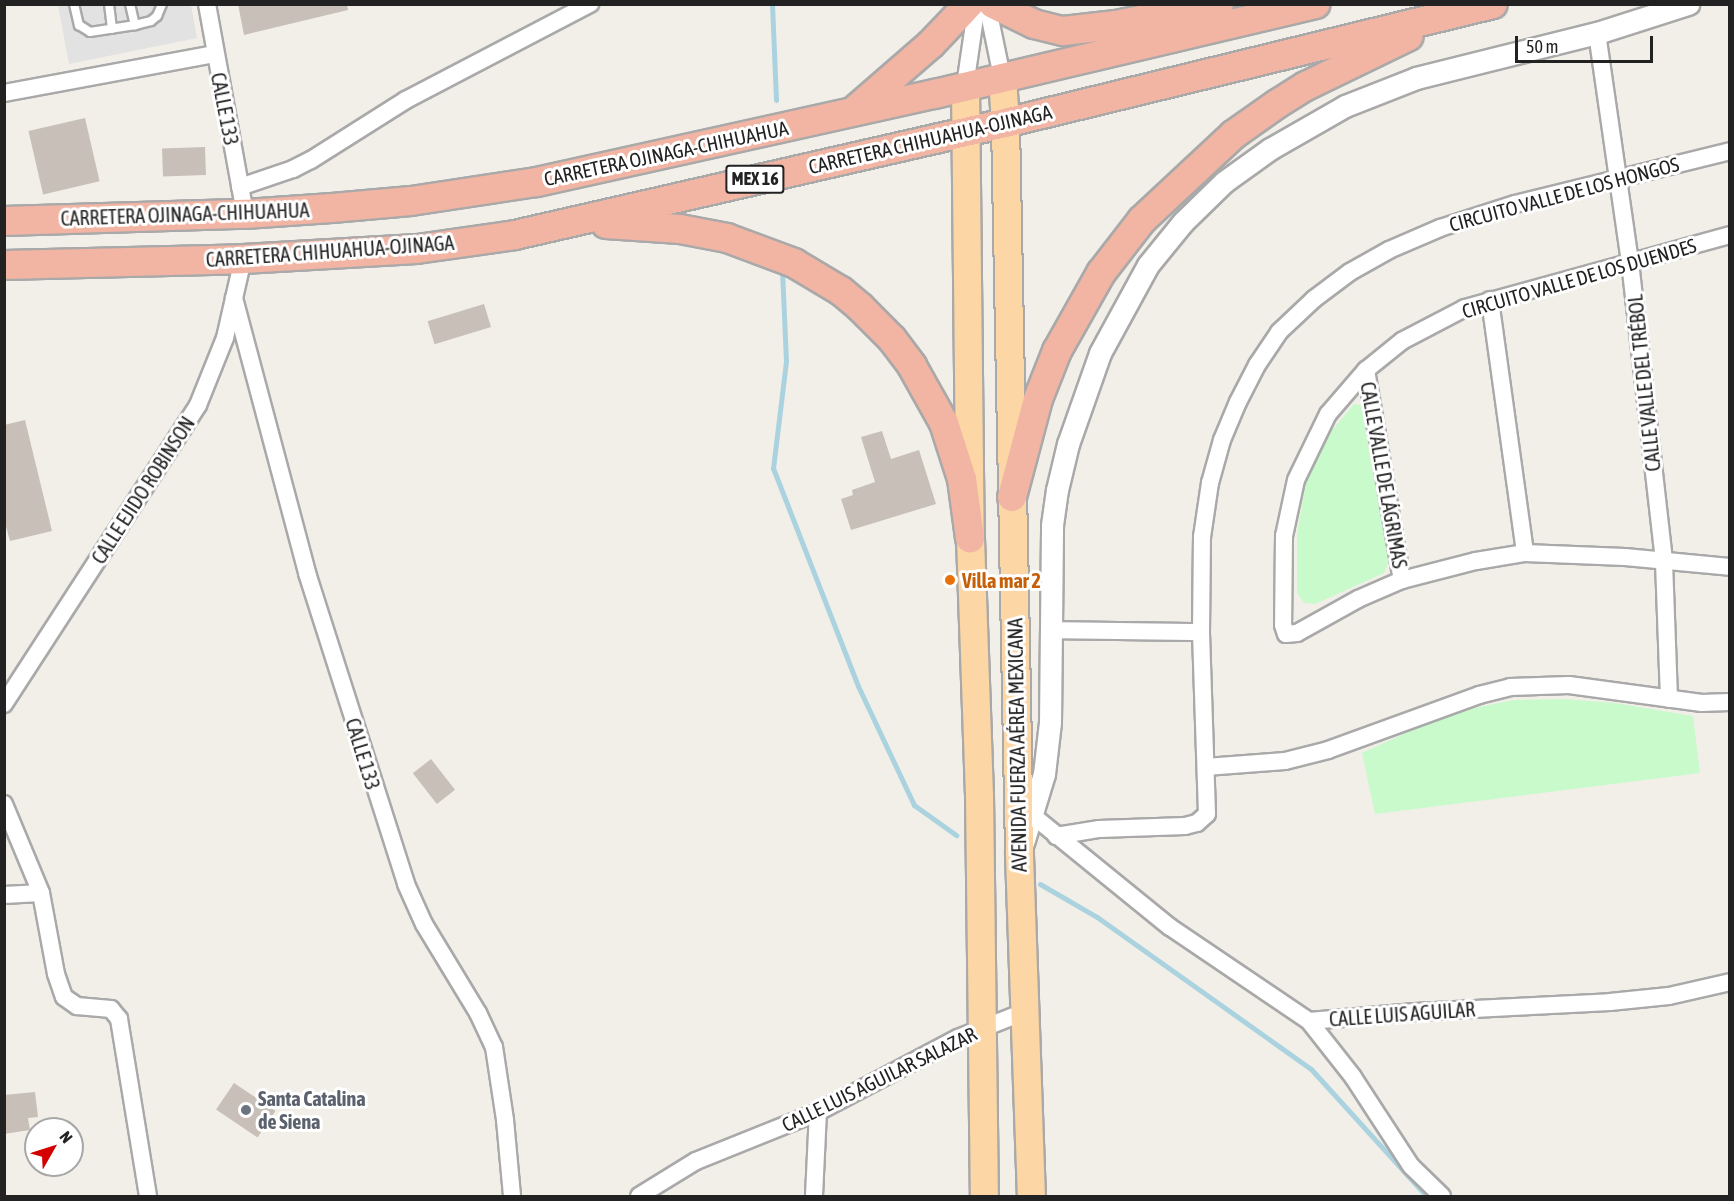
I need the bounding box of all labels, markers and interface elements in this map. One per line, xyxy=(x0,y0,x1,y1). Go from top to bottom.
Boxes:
scale bar xyxy=(1518,24,1656,62)
text: 50 m xyxy=(1526,36,1558,57)
street label: CALLE 133 xyxy=(206,71,244,147)
street label: CARRETERA CHIHUAHUA-OJINAGA xyxy=(806,99,1054,179)
street label: CARRETERA OJINAGA-CHIHUAHUA xyxy=(542,115,790,191)
street label: CIRCUITO VALLE DE LOS HONGOS xyxy=(1446,152,1682,236)
road number: MEX 16 xyxy=(725,164,785,194)
street label: CARRETERA OJINAGA-CHIHUAHUA xyxy=(60,198,310,230)
street label: CARRETERA CHIHUAHUA-OJINAGA xyxy=(205,230,455,272)
street label: CIRCUITO VALLE DE LOS DUENDES xyxy=(1459,233,1699,323)
street label: CALLE VALLE DEL TRÉBOL xyxy=(1623,293,1665,473)
street label: CALLE VALLE DE LÁGRIMAS xyxy=(1356,380,1412,570)
street label: CALLE EJIDO ROBINSON xyxy=(86,412,200,568)
place label: Villa mar 2 xyxy=(962,568,1041,592)
marker: Villa mar 2 xyxy=(943,573,957,587)
street label: AVENIDA FUERZA AÉREA MEXICANA xyxy=(1003,618,1031,872)
street label: CALLE 133 xyxy=(341,715,385,793)
street label: CALLE LUIS AGUILAR xyxy=(1328,997,1476,1031)
street label: CALLE LUIS AGUILAR SALAZAR xyxy=(778,1021,980,1137)
place label: Santa Catalina de Siena xyxy=(258,1086,365,1133)
marker: Santa Catalina de Siena xyxy=(239,1103,253,1117)
north arrow xyxy=(24,1117,84,1177)
text: N xyxy=(56,1128,76,1146)

